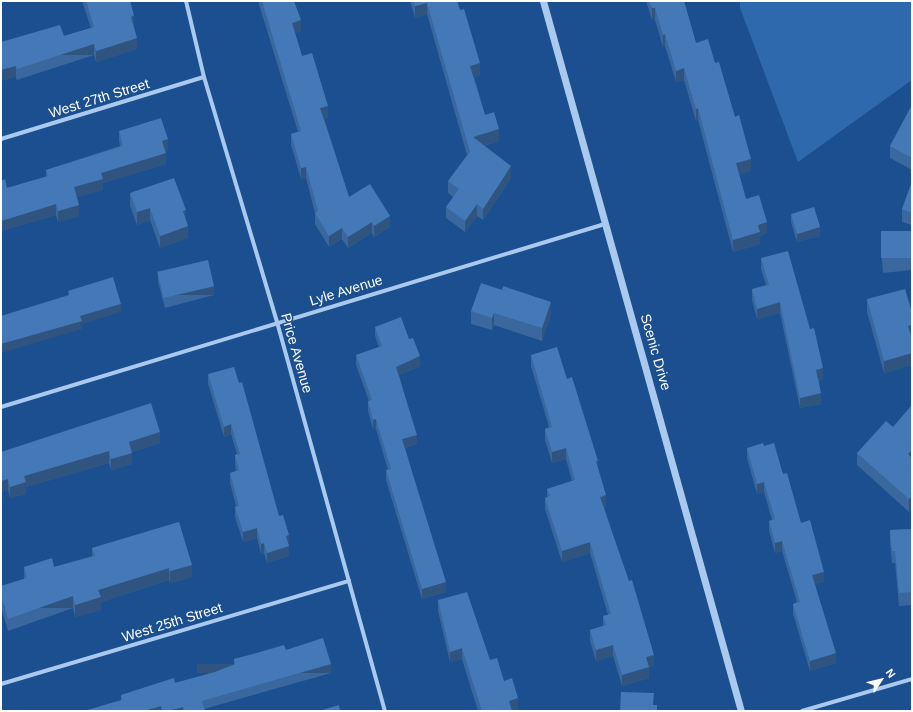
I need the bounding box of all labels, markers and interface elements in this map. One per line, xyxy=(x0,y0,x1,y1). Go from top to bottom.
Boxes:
street label: West 27th Street xyxy=(47,75,151,121)
street label: Lyle Avenue xyxy=(307,271,385,309)
street label: Price Avenue xyxy=(277,311,317,395)
street label: Scenic Drive xyxy=(637,312,675,392)
street label: West 25th Street xyxy=(120,599,224,645)
north arrow xyxy=(861,660,901,700)
text: N xyxy=(884,666,898,680)

